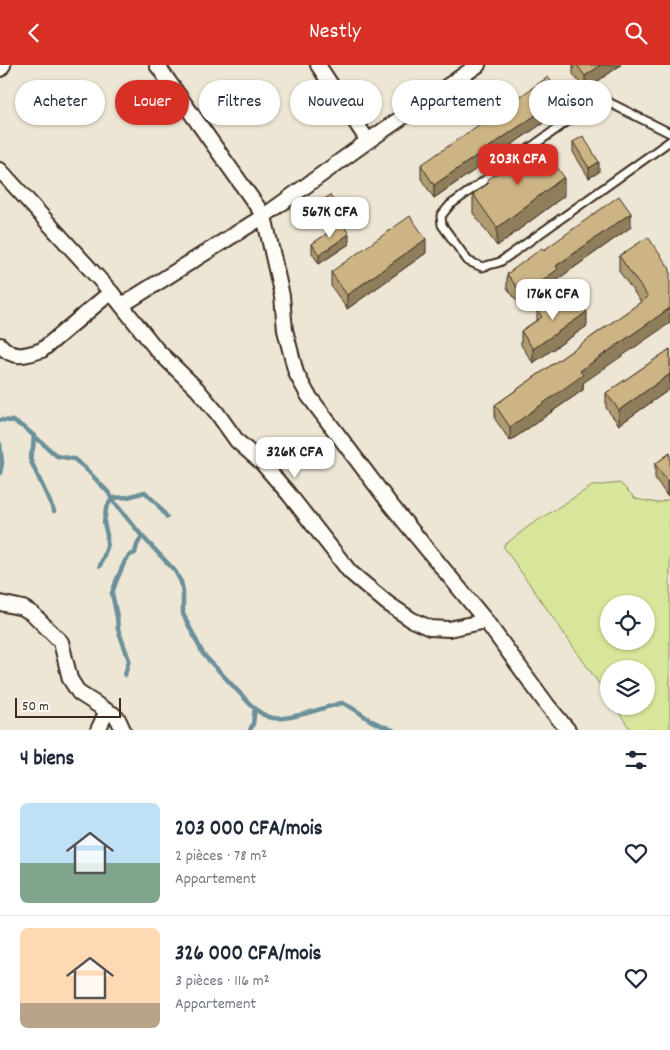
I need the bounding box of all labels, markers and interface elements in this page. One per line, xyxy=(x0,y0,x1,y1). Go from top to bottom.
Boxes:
text: Nestly xyxy=(309,17,361,48)
icon: back xyxy=(20,19,48,47)
icon: search xyxy=(622,19,650,47)
chip: Acheter xyxy=(15,80,105,125)
chip: Louer xyxy=(115,80,189,125)
chip: Filtres xyxy=(199,80,280,125)
chip: Nouveau xyxy=(290,80,382,125)
chip: Appartement xyxy=(392,80,519,125)
chip: Maison xyxy=(529,80,612,125)
pin: 203K CFA xyxy=(466,143,570,186)
text: 203K CFA xyxy=(489,148,547,171)
pin: 567K CFA xyxy=(278,197,382,239)
text: 567K CFA xyxy=(302,201,358,224)
pin: 176K CFA xyxy=(501,279,605,321)
text: 176K CFA xyxy=(527,283,579,306)
pin: 326K CFA xyxy=(243,437,347,479)
text: 326K CFA xyxy=(267,441,323,464)
map controls xyxy=(600,595,655,715)
button: locate xyxy=(600,595,655,650)
button: layers xyxy=(600,660,655,715)
scale bar xyxy=(15,695,121,718)
text: 50 m xyxy=(22,697,49,717)
text: 4 biens xyxy=(20,745,74,775)
icon: filters xyxy=(622,746,650,774)
text: 203 000 CFA/mois xyxy=(175,815,323,845)
icon: home xyxy=(60,823,120,883)
icon: heart xyxy=(622,839,650,867)
text: 2 pièces · 78 m² xyxy=(175,845,267,868)
text: Appartement xyxy=(175,868,256,891)
text: 326 000 CFA/mois xyxy=(175,940,321,970)
icon: home xyxy=(60,948,120,1008)
icon: heart xyxy=(622,964,650,992)
text: 3 pièces · 116 m² xyxy=(175,970,270,993)
text: Appartement xyxy=(175,993,256,1016)

